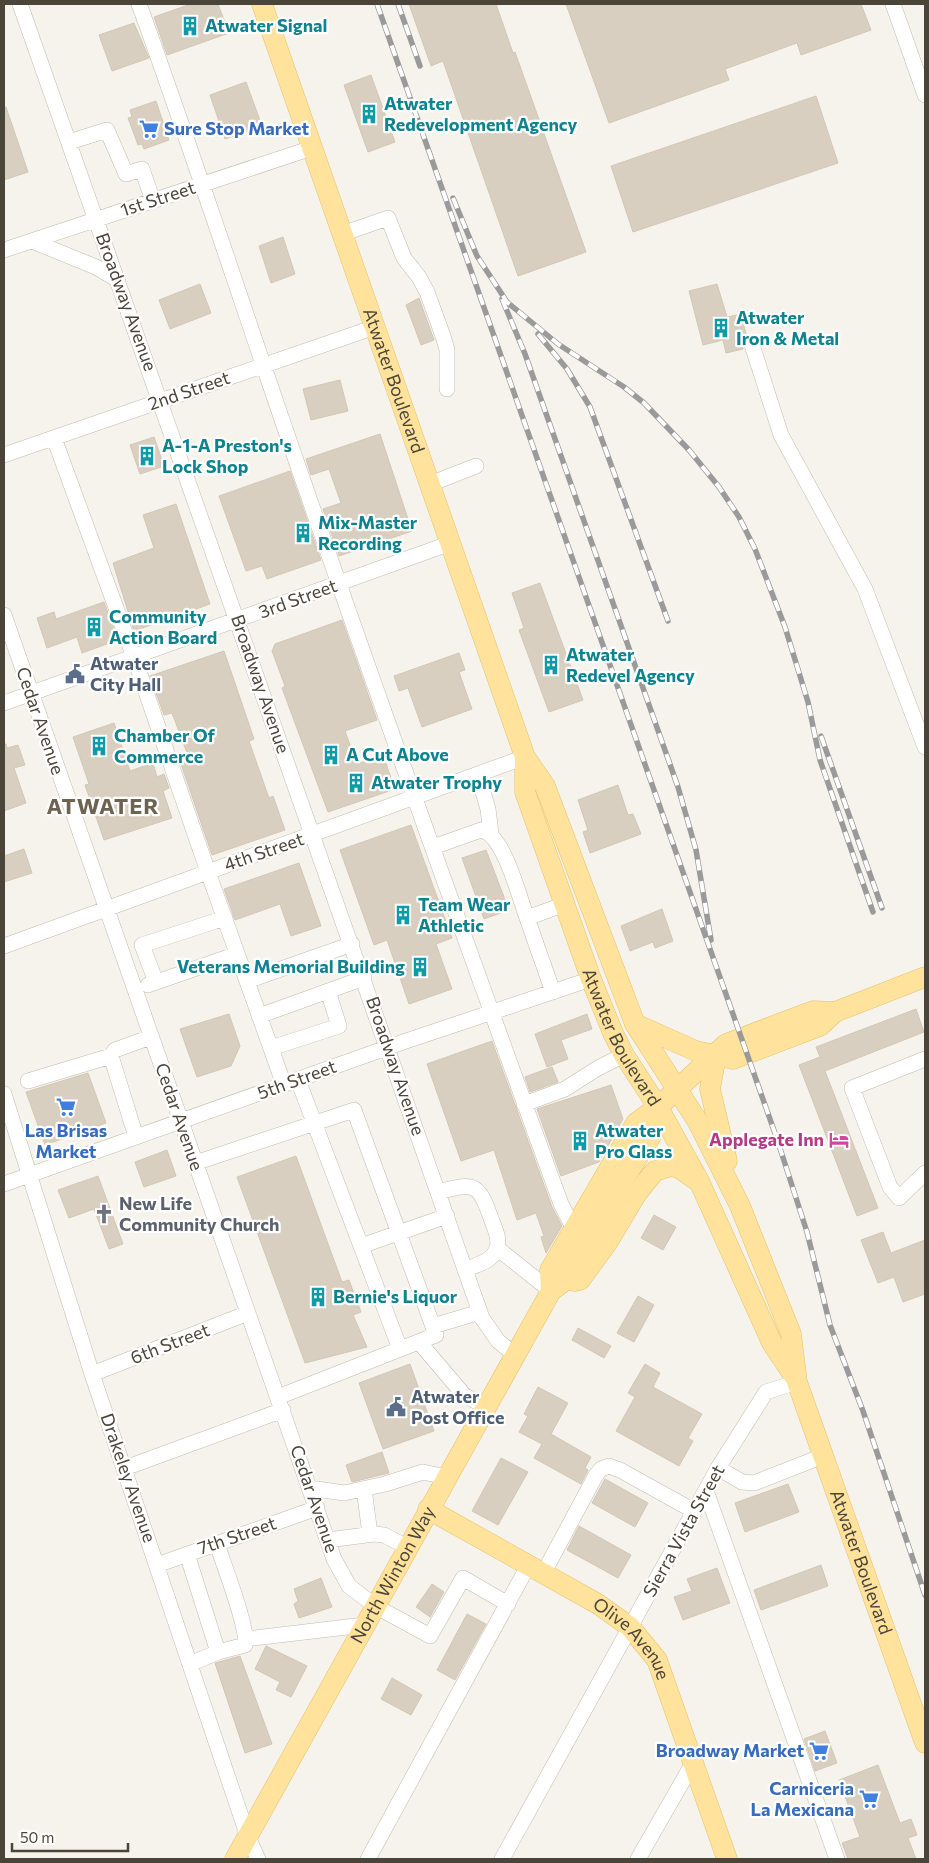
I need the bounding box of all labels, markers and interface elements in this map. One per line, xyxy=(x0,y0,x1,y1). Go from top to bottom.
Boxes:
place label: Atwater Signal xyxy=(205,14,327,36)
building icon: Atwater Signal xyxy=(179,15,201,37)
place label: Atwater Redevelopment Agency xyxy=(384,92,578,135)
building icon: Atwater Redevelopment Agency xyxy=(358,103,380,125)
place label: Sure Stop Market xyxy=(164,117,310,139)
supermarket icon: Sure Stop Market xyxy=(138,118,160,140)
street label: 1st Street xyxy=(117,176,198,220)
street label: Broadway Avenue xyxy=(92,230,162,374)
street label: Atwater Boulevard xyxy=(359,305,430,456)
place label: Atwater Iron & Metal xyxy=(736,306,839,349)
building icon: Atwater Iron & Metal xyxy=(710,317,732,339)
street label: 2nd Street xyxy=(145,366,232,414)
place label: A-1-A Preston's Lock Shop xyxy=(162,434,292,477)
building icon: A-1-A Preston's Lock Shop xyxy=(136,445,158,467)
place label: Mix-Master Recording xyxy=(318,511,418,554)
building icon: Mix-Master Recording xyxy=(292,522,314,544)
street label: 3rd Street xyxy=(255,574,340,622)
place label: Community Action Board xyxy=(109,605,217,648)
street label: Broadway Avenue xyxy=(227,611,295,756)
building icon: Community Action Board xyxy=(83,616,105,638)
place label: Atwater Redevel Agency xyxy=(566,643,695,686)
place label: Atwater City Hall xyxy=(90,652,161,695)
building icon: Atwater Redevel Agency xyxy=(540,654,562,676)
public building icon: Atwater City Hall xyxy=(64,663,86,685)
street label: Cedar Avenue xyxy=(12,664,70,777)
place label: Chamber Of Commerce xyxy=(114,724,216,767)
building icon: Chamber Of Commerce xyxy=(88,735,110,757)
place label: A Cut Above xyxy=(346,743,449,765)
building icon: A Cut Above xyxy=(320,744,342,766)
place label: Atwater Trophy xyxy=(371,771,502,793)
building icon: Atwater Trophy xyxy=(345,772,367,794)
district label: ATWATER xyxy=(46,792,160,819)
street label: 4th Street xyxy=(221,827,306,875)
place label: Team Wear Athletic xyxy=(418,893,511,936)
building icon: Team Wear Athletic xyxy=(392,904,414,926)
place label: Veterans Memorial Building xyxy=(177,955,405,977)
building icon: Veterans Memorial Building xyxy=(409,956,431,978)
street label: Atwater Boulevard xyxy=(578,965,666,1110)
street label: Broadway Avenue xyxy=(362,993,430,1138)
street label: 5th Street xyxy=(254,1055,339,1103)
street label: Cedar Avenue xyxy=(151,1060,209,1173)
supermarket icon: Las Brisas Market xyxy=(55,1096,77,1118)
place label: Las Brisas Market xyxy=(25,1119,107,1162)
place label: Atwater Pro Glass xyxy=(595,1119,672,1162)
place label: Applegate Inn xyxy=(709,1128,824,1150)
hotel icon: Applegate Inn xyxy=(828,1129,850,1151)
building icon: Atwater Pro Glass xyxy=(569,1130,591,1152)
place label: New Life Community Church xyxy=(119,1192,279,1235)
church icon: New Life Community Church xyxy=(93,1203,115,1225)
place label: Bernie's Liquor xyxy=(333,1285,458,1307)
building icon: Bernie's Liquor xyxy=(307,1286,329,1308)
street label: 6th Street xyxy=(127,1318,212,1368)
place label: Atwater Post Office xyxy=(411,1385,504,1428)
public building icon: Atwater Post Office xyxy=(385,1396,407,1418)
street label: Drakeley Avenue xyxy=(97,1410,161,1545)
street label: Cedar Avenue xyxy=(286,1442,344,1555)
street label: Sierra Vista Street xyxy=(638,1460,729,1601)
street label: Atwater Boulevard xyxy=(826,1486,898,1637)
street label: North Winton Way xyxy=(345,1502,439,1647)
street label: 7th Street xyxy=(195,1511,279,1559)
street label: Olive Avenue xyxy=(589,1592,675,1682)
place label: Broadway Market xyxy=(656,1739,804,1761)
supermarket icon: Broadway Market xyxy=(808,1740,830,1762)
place label: Carniceria La Mexicana xyxy=(751,1777,854,1820)
supermarket icon: Carniceria La Mexicana xyxy=(858,1788,880,1810)
scale bar xyxy=(12,1820,129,1852)
text: 50 m xyxy=(20,1828,54,1846)

